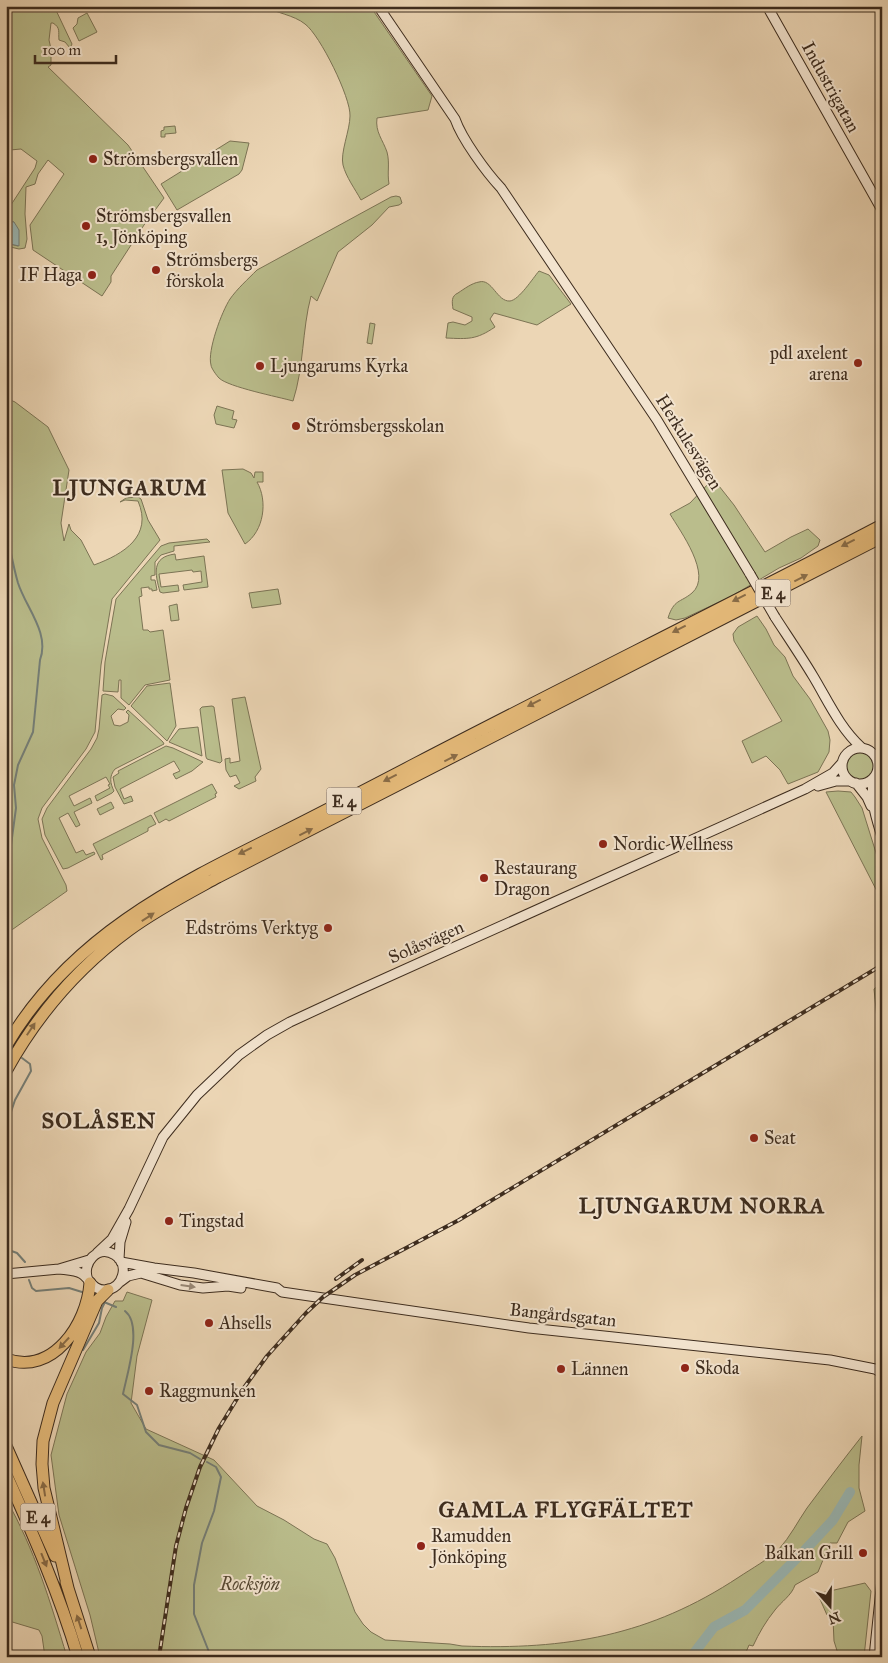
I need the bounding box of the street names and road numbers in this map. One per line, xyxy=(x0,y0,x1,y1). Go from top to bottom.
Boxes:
street label: Industrigatan xyxy=(796,38,865,137)
street label: Herkulesvägen xyxy=(650,390,727,494)
road number: E 4 xyxy=(756,580,790,606)
road number: E 4 xyxy=(326,788,362,814)
street label: Solåsvägen xyxy=(385,916,468,969)
street label: Bangårdsgatan xyxy=(508,1298,618,1333)
road number: E 4 xyxy=(20,1504,56,1530)

